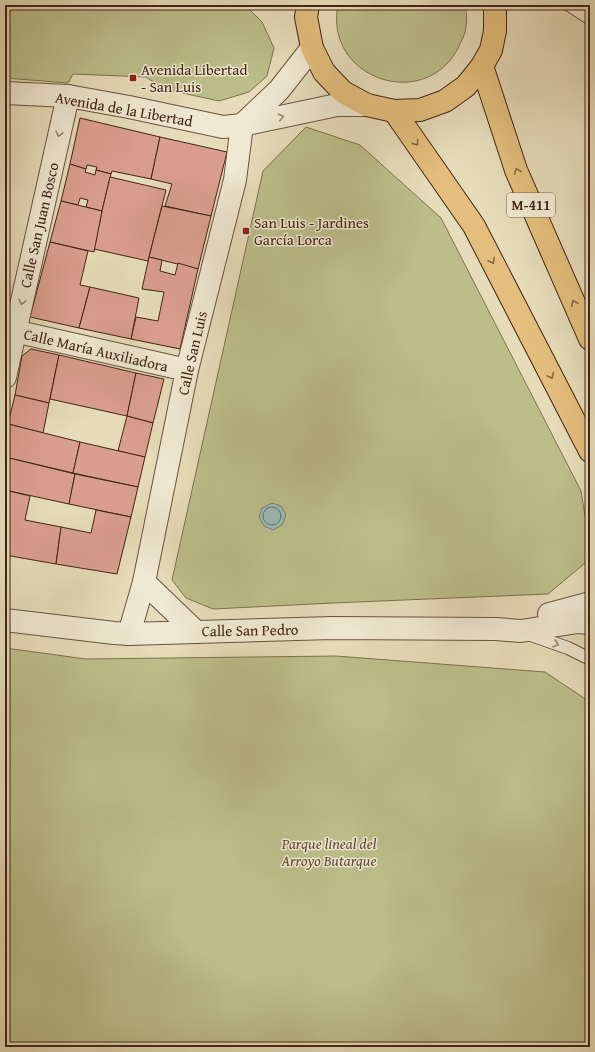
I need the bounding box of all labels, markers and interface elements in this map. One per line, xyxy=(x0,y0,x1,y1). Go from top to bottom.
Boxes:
place label: Avenida Libertad - San Luis xyxy=(141,59,247,97)
marker: Avenida Libertad - San Luis xyxy=(128,73,138,83)
street label: Avenida de la Libertad xyxy=(54,87,194,131)
one-way arrow xyxy=(277,113,284,121)
one-way arrow xyxy=(56,131,64,137)
one-way arrow xyxy=(411,139,419,146)
street label: Calle San Juan Bosco xyxy=(14,160,64,290)
one-way arrow xyxy=(513,168,521,175)
road number: M-411 xyxy=(507,193,555,217)
place label: San Luis - Jardines García Lorca xyxy=(254,212,369,250)
marker: San Luis - Jardines García Lorca xyxy=(241,226,251,236)
one-way arrow xyxy=(487,256,494,264)
one-way arrow xyxy=(18,298,27,305)
one-way arrow xyxy=(571,300,579,308)
street label: Calle San Luis xyxy=(172,309,212,397)
street label: Calle María Auxiliadora xyxy=(22,323,170,377)
one-way arrow xyxy=(547,372,554,379)
street label: Calle San Pedro xyxy=(201,619,299,641)
one-way arrow xyxy=(553,639,560,647)
park label: Parque lineal del Arroyo Butarque xyxy=(281,833,377,871)

